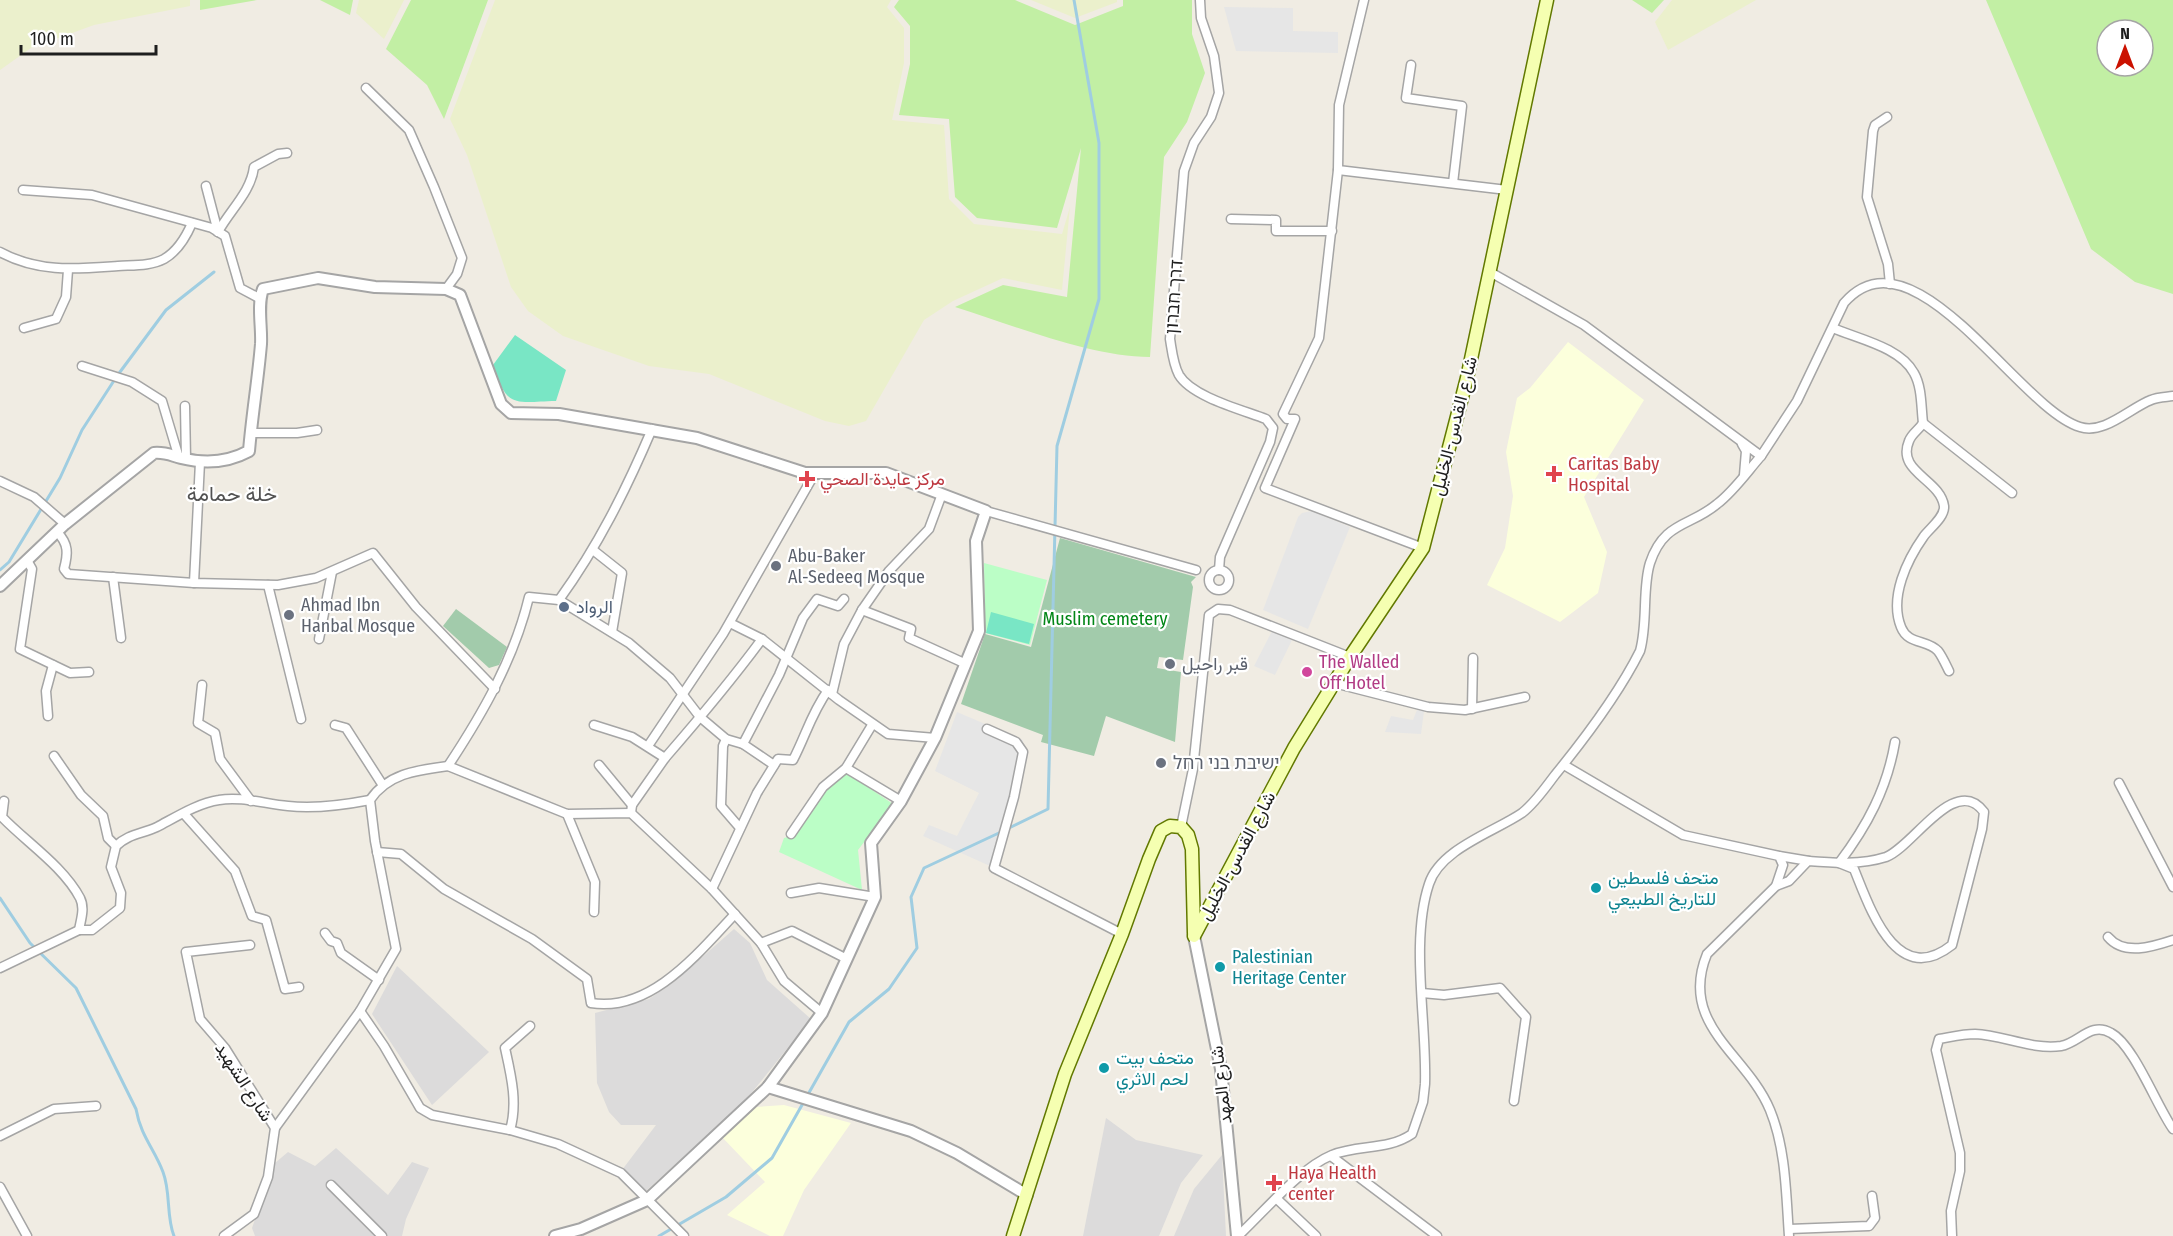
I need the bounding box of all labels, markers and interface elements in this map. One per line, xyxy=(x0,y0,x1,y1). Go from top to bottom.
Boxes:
scale bar xyxy=(21,18,156,56)
north arrow xyxy=(2095,18,2155,78)
text: N xyxy=(2120,24,2130,43)
text: 100 m xyxy=(30,28,74,50)
street label: דרך חברון xyxy=(1160,259,1188,335)
street label: شارع القدس-الخليل xyxy=(1426,354,1483,498)
place label: Caritas Baby Hospital xyxy=(1568,453,1659,496)
marker: Caritas Baby Hospital xyxy=(1545,465,1563,483)
place label: مركز عايدة الصحي xyxy=(820,468,945,494)
marker: مركز عايدة الصحي xyxy=(798,470,816,488)
district label: خلة حمامة xyxy=(187,481,277,507)
place label: Abu-Baker Al-Sedeeq Mosque xyxy=(788,545,925,588)
marker: Abu-Baker Al-Sedeeq Mosque xyxy=(769,559,783,573)
place label: Ahmad Ibn Hanbal Mosque xyxy=(301,594,415,637)
place label: الرواد xyxy=(576,596,613,618)
marker: الرواد xyxy=(557,600,571,614)
marker: Ahmad Ibn Hanbal Mosque xyxy=(282,608,296,622)
park label: Muslim cemetery xyxy=(1042,608,1168,630)
place label: The Walled Off Hotel xyxy=(1319,651,1399,694)
place label: قبر راحيل xyxy=(1182,653,1248,675)
marker: قبر راحيل xyxy=(1163,657,1177,671)
marker: The Walled Off Hotel xyxy=(1300,665,1314,679)
place label: ישיבת בני רחל xyxy=(1173,752,1280,774)
marker: ישיבת בני רחל xyxy=(1154,756,1168,770)
street label: شارع القدس-الخليل xyxy=(1194,788,1281,925)
place label: متحف فلسطين للتاريخ الطبيعي xyxy=(1608,867,1719,914)
marker: متحف فلسطين للتاريخ الطبيعي xyxy=(1589,881,1603,895)
place label: Palestinian Heritage Center xyxy=(1232,946,1347,989)
marker: Palestinian Heritage Center xyxy=(1213,960,1227,974)
street label: شارع الشهيد xyxy=(209,1038,278,1126)
street label: شارع المهد xyxy=(1205,1045,1238,1125)
place label: متحف بيت لحم الاثري xyxy=(1116,1047,1194,1094)
marker: متحف بيت لحم الاثري xyxy=(1097,1061,1111,1075)
place label: Haya Health center xyxy=(1288,1162,1377,1205)
marker: Haya Health center xyxy=(1265,1174,1283,1192)

